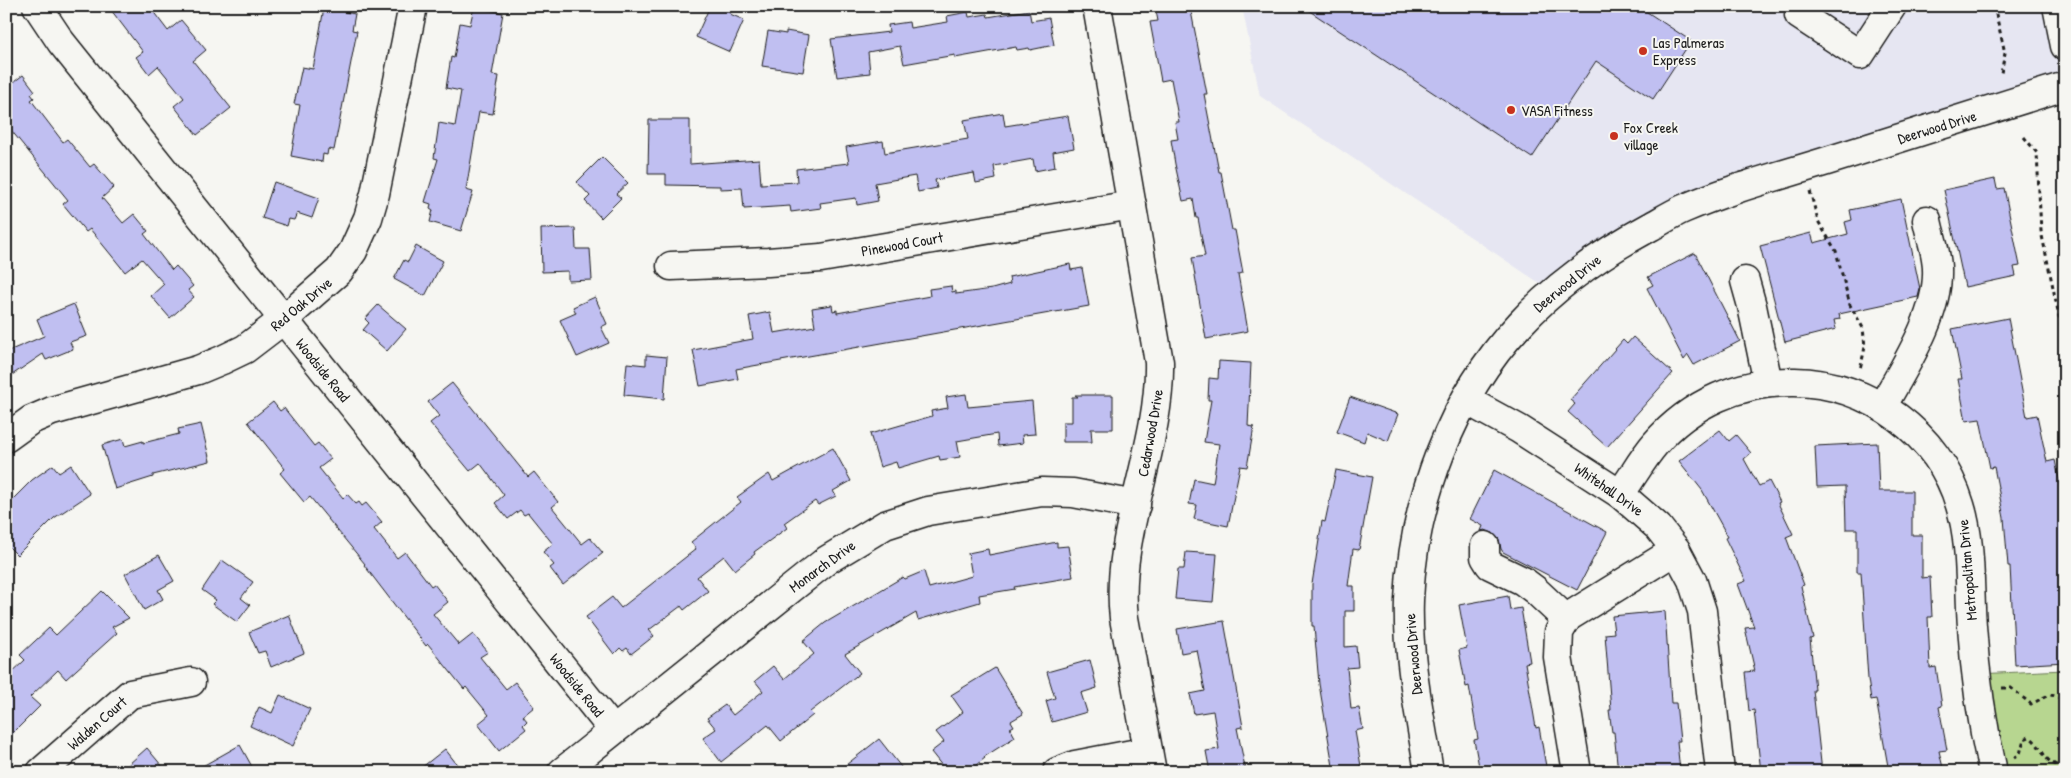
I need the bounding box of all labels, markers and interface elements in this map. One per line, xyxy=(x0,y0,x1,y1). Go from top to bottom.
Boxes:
place label: Las Palmeras Express xyxy=(1653,32,1725,70)
marker: Las Palmeras Express xyxy=(1637,45,1649,57)
place label: VASA Fitness xyxy=(1521,100,1593,121)
marker: VASA Fitness xyxy=(1505,104,1517,116)
street label: Deerwood Drive xyxy=(1895,105,1979,149)
place label: Fox Creek village xyxy=(1623,117,1678,155)
marker: Fox Creek village xyxy=(1608,130,1620,142)
street label: Pinewood Court xyxy=(859,226,945,262)
street label: Deerwood Drive xyxy=(1529,249,1605,317)
street label: Red Oak Drive xyxy=(266,272,336,336)
street label: Woodside Road xyxy=(291,334,355,406)
street label: Cedarwood Drive xyxy=(1132,388,1168,478)
street label: Whitehall Drive xyxy=(1570,457,1648,521)
street label: Metropolitan Drive xyxy=(1952,519,1982,621)
street label: Monarch Drive xyxy=(785,535,859,597)
street label: Deerwood Drive xyxy=(1399,613,1427,695)
street label: Woodside Road xyxy=(545,649,609,721)
street label: Walden Court xyxy=(63,691,132,755)

